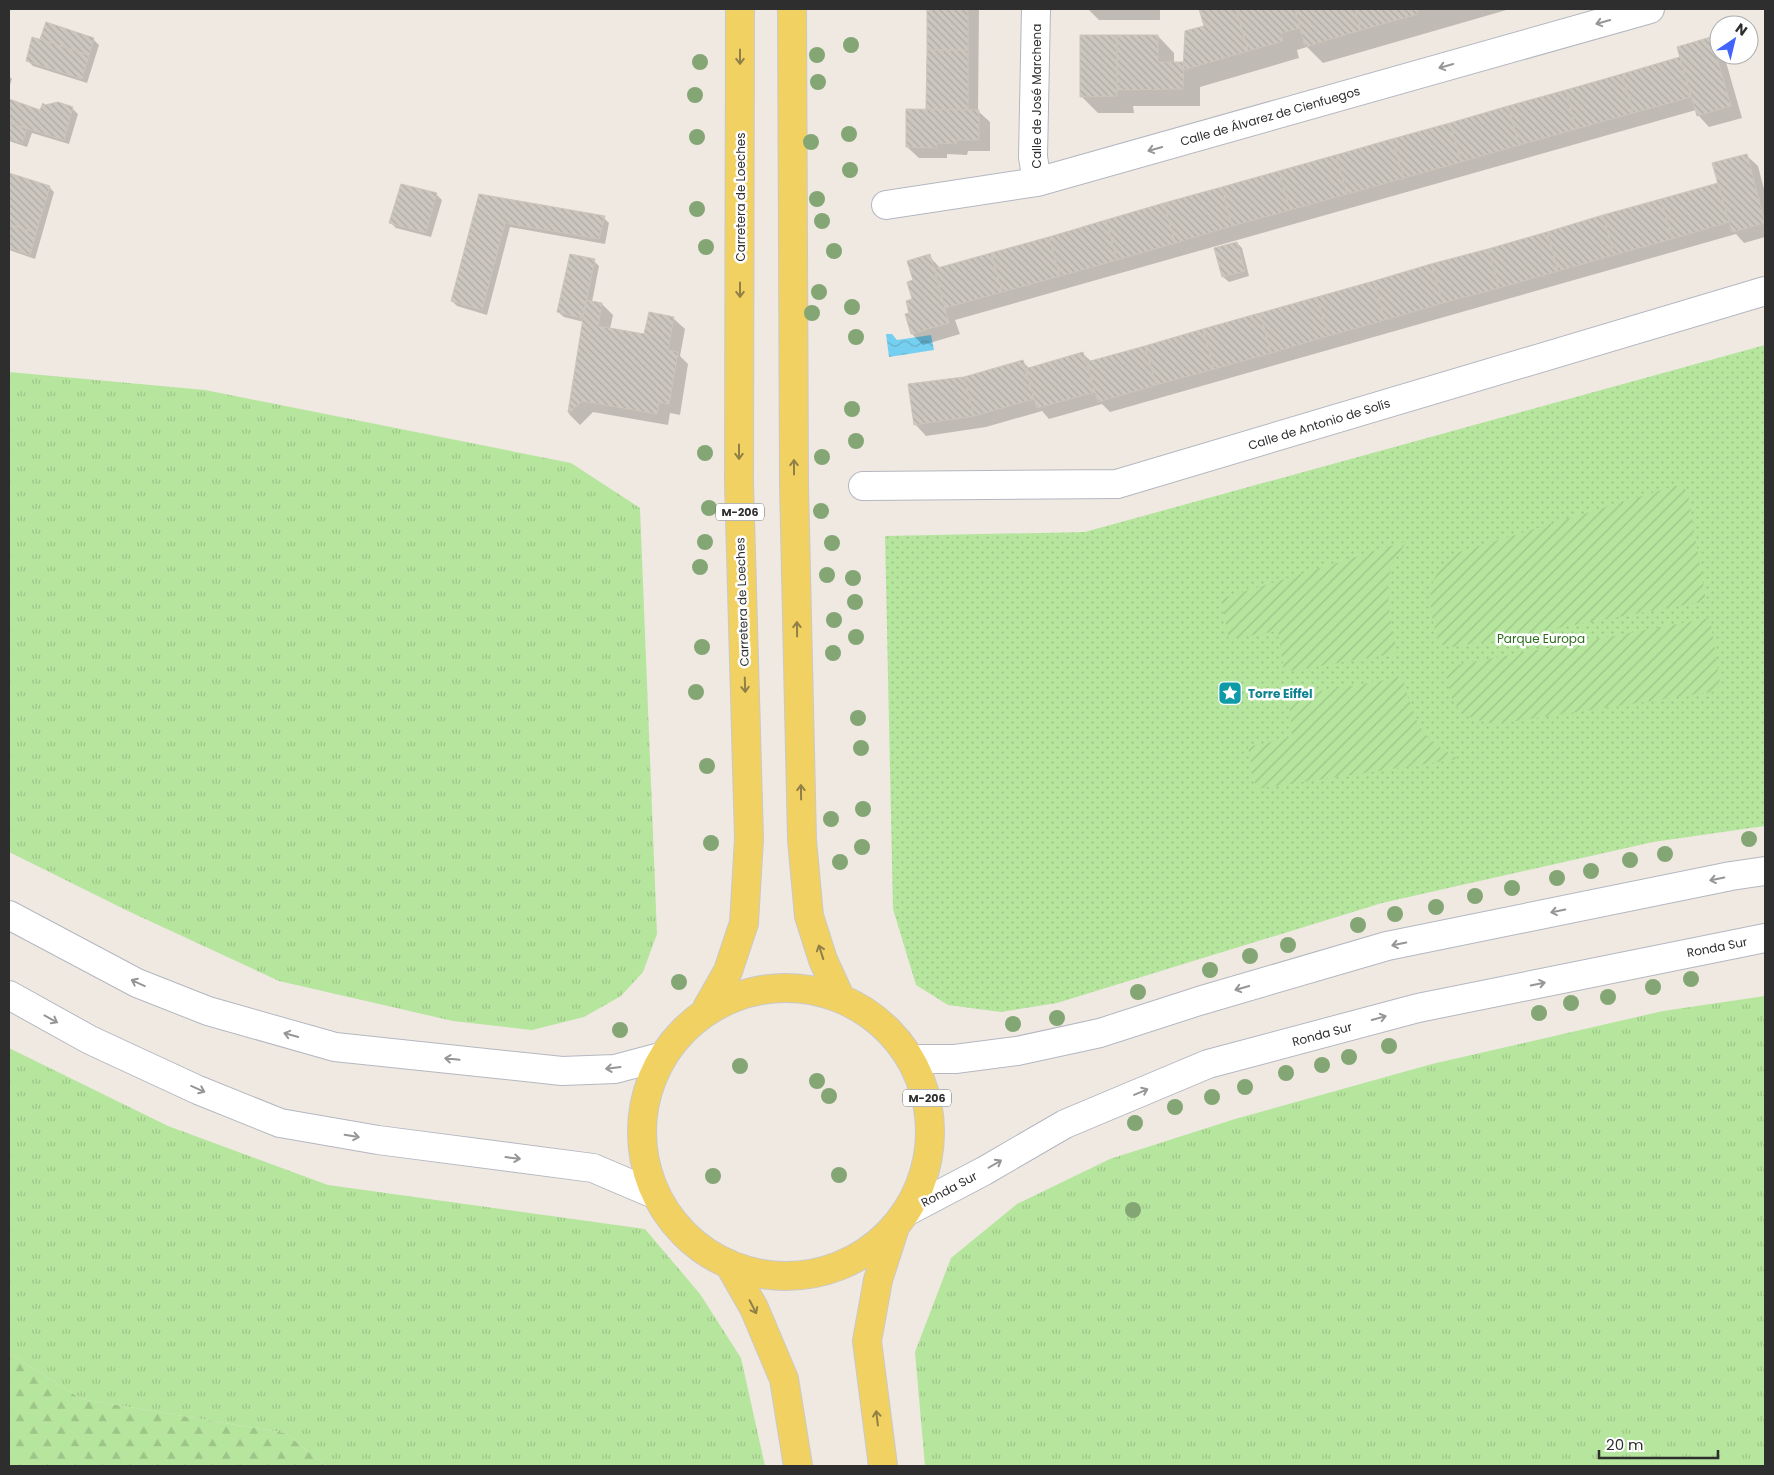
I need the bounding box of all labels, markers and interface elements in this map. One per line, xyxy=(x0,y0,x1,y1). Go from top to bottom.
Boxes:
north arrow xyxy=(1709,15,1759,65)
one-way arrow xyxy=(1595,18,1611,27)
text: N xyxy=(1731,18,1752,41)
street label: Calle de José Marchena xyxy=(1028,24,1045,168)
one-way arrow xyxy=(735,49,745,65)
one-way arrow xyxy=(1439,62,1455,72)
street label: Calle de Álvarez de Cienfuegos xyxy=(1178,82,1362,150)
street label: Carretera de Loeches xyxy=(732,132,749,262)
one-way arrow xyxy=(1148,144,1164,154)
one-way arrow xyxy=(735,282,744,298)
street label: Calle de Antonio de Solís xyxy=(1246,394,1392,454)
one-way arrow xyxy=(734,444,744,460)
one-way arrow xyxy=(789,459,799,475)
road number: M-206 xyxy=(716,504,764,520)
street label: Carretera de Loeches xyxy=(731,537,753,667)
one-way arrow xyxy=(792,621,802,638)
park label: Parque Europa xyxy=(1497,630,1585,647)
one-way arrow xyxy=(740,676,750,693)
place icon: Torre Eiffel xyxy=(1217,680,1243,706)
place label: Torre Eiffel xyxy=(1248,685,1313,702)
one-way arrow xyxy=(796,784,806,800)
one-way arrow xyxy=(1710,874,1726,884)
one-way arrow xyxy=(1550,907,1566,917)
street label: Ronda Sur xyxy=(1685,933,1749,961)
one-way arrow xyxy=(1391,940,1407,949)
one-way arrow xyxy=(815,944,825,960)
one-way arrow xyxy=(131,978,146,987)
one-way arrow xyxy=(1529,978,1545,988)
one-way arrow xyxy=(1235,984,1251,993)
one-way arrow xyxy=(1371,1013,1387,1023)
one-way arrow xyxy=(44,1014,59,1024)
street label: Ronda Sur xyxy=(1290,1018,1354,1050)
one-way arrow xyxy=(284,1029,300,1039)
one-way arrow xyxy=(444,1054,460,1064)
one-way arrow xyxy=(606,1063,622,1073)
one-way arrow xyxy=(190,1085,205,1095)
one-way arrow xyxy=(1133,1087,1148,1097)
road number: M-206 xyxy=(903,1090,951,1106)
one-way arrow xyxy=(344,1132,360,1142)
one-way arrow xyxy=(505,1153,521,1163)
one-way arrow xyxy=(988,1158,1002,1168)
street label: Ronda Sur xyxy=(918,1167,981,1211)
one-way arrow xyxy=(748,1299,758,1314)
one-way arrow xyxy=(872,1410,882,1426)
scale bar xyxy=(1599,1428,1718,1460)
text: 20 m xyxy=(1606,1434,1644,1455)

